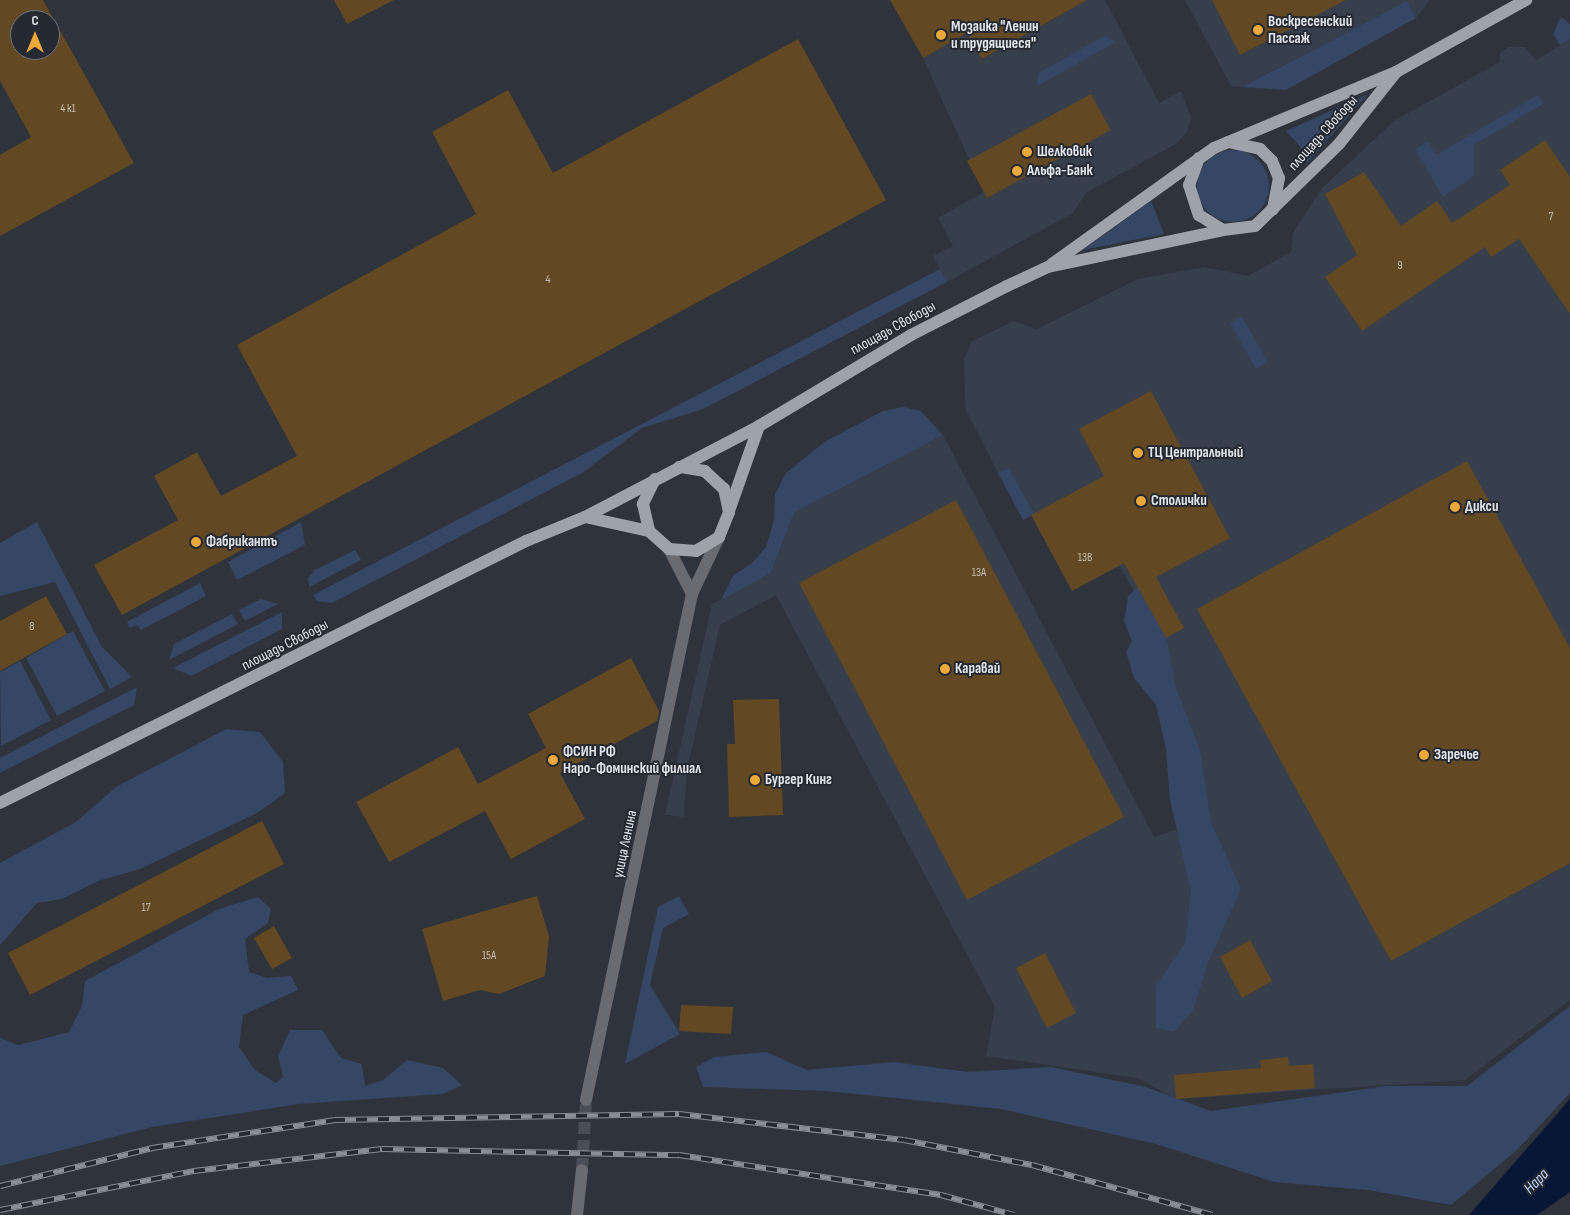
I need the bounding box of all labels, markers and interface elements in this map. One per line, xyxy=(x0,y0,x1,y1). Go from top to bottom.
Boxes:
north arrow xyxy=(10,10,60,60)
text: С xyxy=(31,12,39,29)
place label: Воскресенский Пассаж xyxy=(1268,12,1352,47)
place label: Мозаика "Ленин и трудящиеся" xyxy=(951,17,1039,52)
marker: Воскресенский Пассаж xyxy=(1252,24,1264,36)
marker: Мозаика "Ленин и трудящиеся" xyxy=(935,29,947,41)
street label: площадь Свободы xyxy=(1285,92,1361,174)
house number: 4 к1 xyxy=(60,102,76,116)
place label: Шелковик xyxy=(1037,143,1092,161)
marker: Шелковик xyxy=(1021,146,1033,158)
place label: Альфа-Банк xyxy=(1027,162,1093,180)
marker: Альфа-Банк xyxy=(1011,165,1023,177)
house number: 7 xyxy=(1549,210,1553,224)
house number: 9 xyxy=(1397,259,1403,273)
house number: 4 xyxy=(545,273,551,287)
street label: площадь Свободы xyxy=(847,297,939,359)
place label: ТЦ Центральный xyxy=(1148,444,1243,462)
marker: ТЦ Центральный xyxy=(1132,447,1144,459)
place label: Столички xyxy=(1151,492,1207,510)
marker: Столички xyxy=(1135,495,1147,507)
place label: Дикси xyxy=(1465,498,1498,516)
marker: Дикси xyxy=(1449,501,1461,513)
place label: Фабрикантъ xyxy=(206,533,277,551)
marker: Фабрикантъ xyxy=(190,536,202,548)
house number: 13В xyxy=(1078,551,1092,565)
house number: 13А xyxy=(972,566,986,580)
street label: площадь Свободы xyxy=(239,615,331,675)
house number: 8 xyxy=(29,620,35,634)
place label: Каравай xyxy=(955,660,1000,678)
marker: Каравай xyxy=(939,663,951,675)
place label: ФСИН РФ Наро-Фоминский филиал xyxy=(563,742,701,777)
place label: Заречье xyxy=(1434,746,1479,764)
marker: Заречье xyxy=(1418,749,1430,761)
marker: ФСИН РФ Наро-Фоминский филиал xyxy=(547,754,559,766)
place label: Бургер Кинг xyxy=(765,771,832,789)
marker: Бургер Кинг xyxy=(749,774,761,786)
street label: улица Ленина xyxy=(609,808,641,880)
house number: 17 xyxy=(142,901,150,915)
house number: 15А xyxy=(482,949,496,963)
water label: Нара xyxy=(1521,1166,1553,1198)

